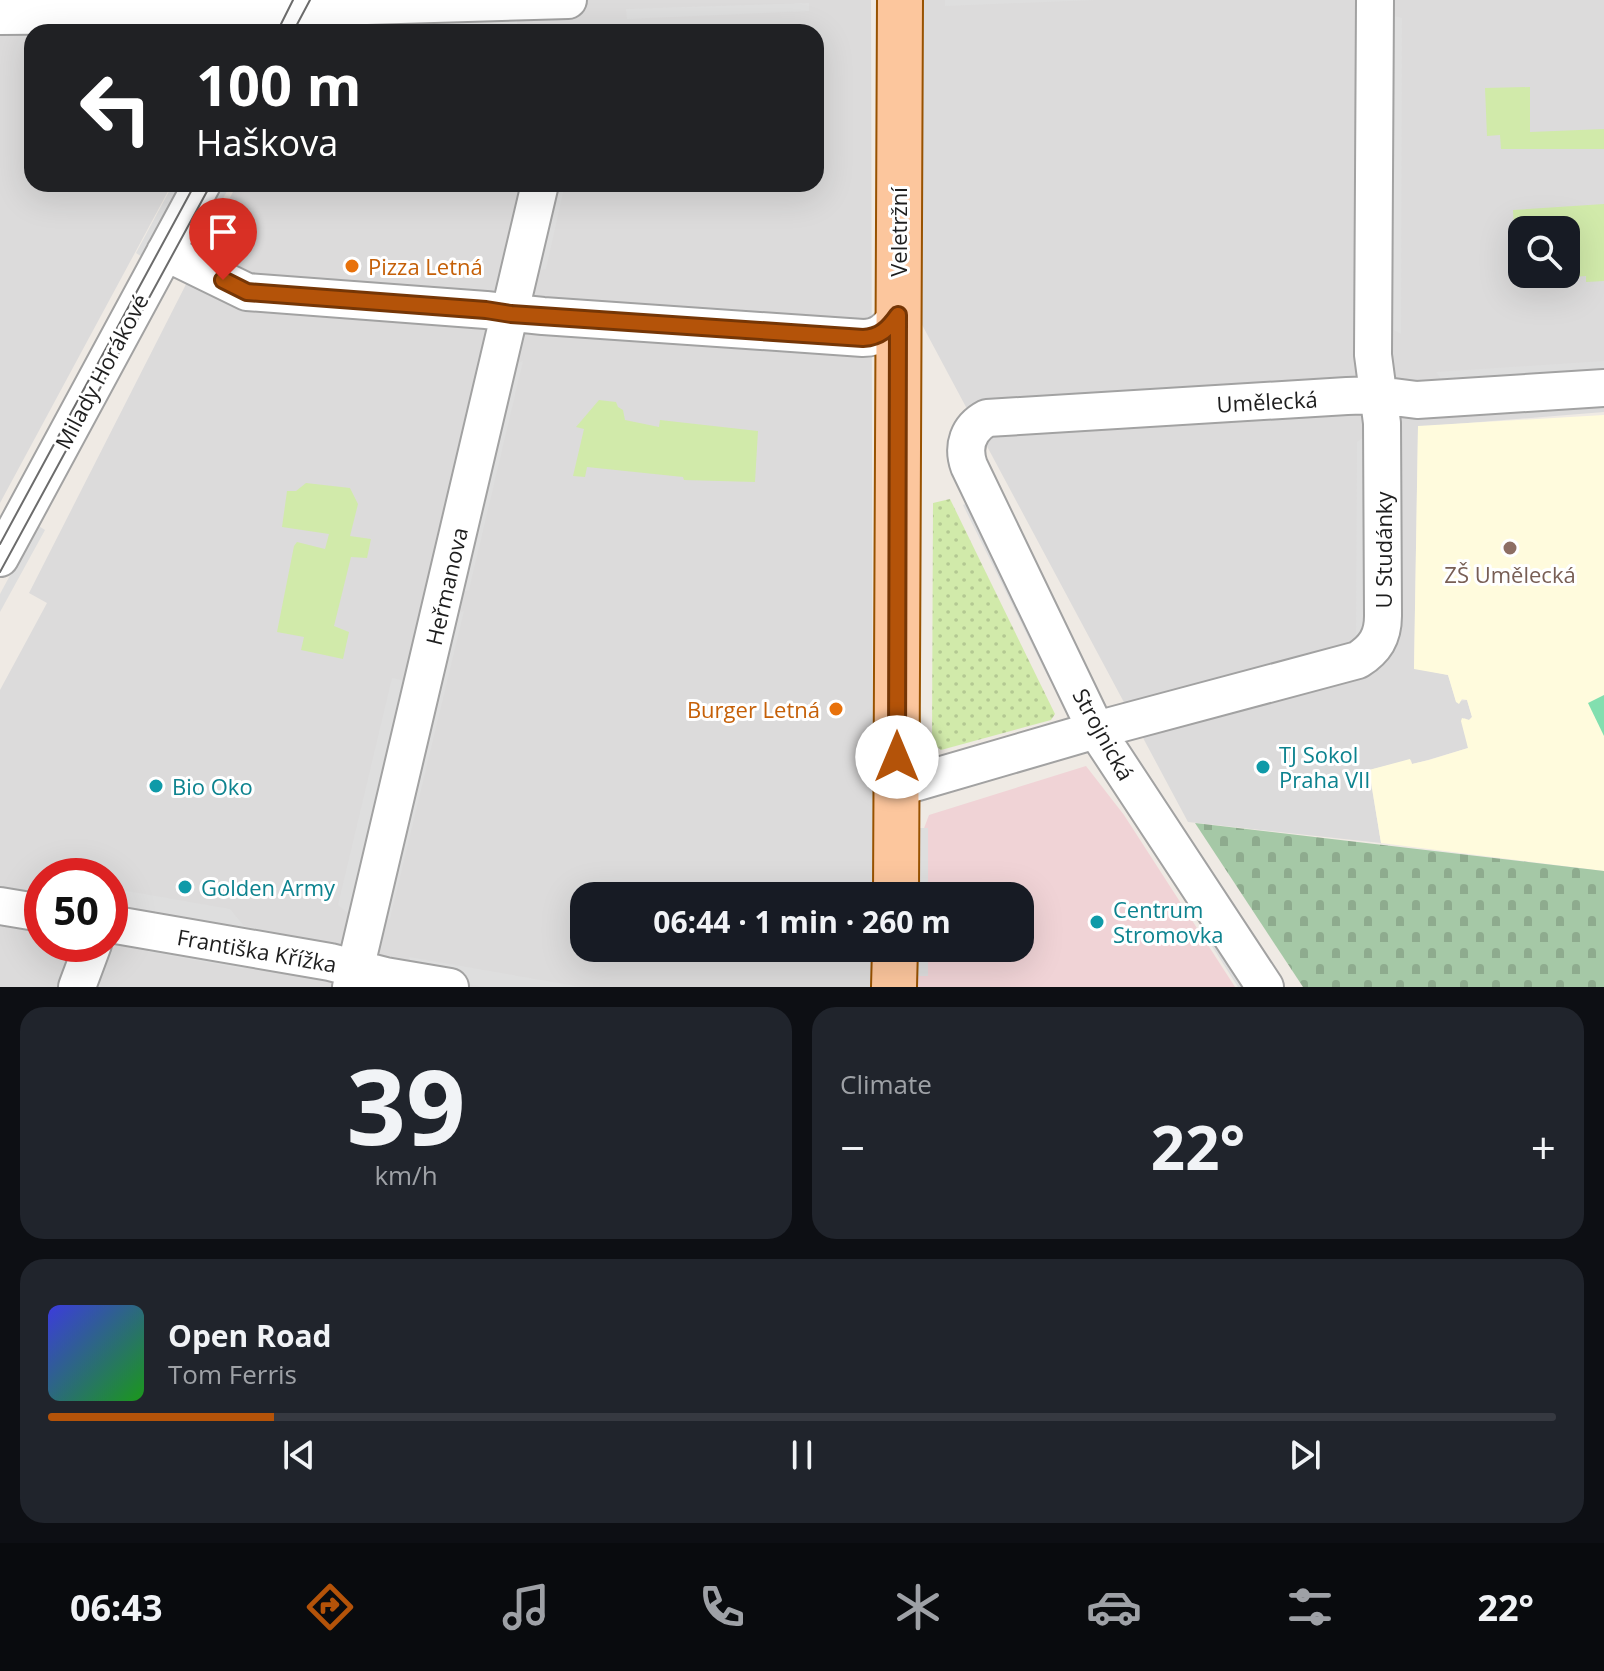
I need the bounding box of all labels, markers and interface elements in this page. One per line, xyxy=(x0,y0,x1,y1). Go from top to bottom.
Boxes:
text: 100 m xyxy=(196,46,362,122)
icon: left xyxy=(64,56,168,160)
text: Haškova xyxy=(196,118,338,167)
street label: Veletržní xyxy=(883,187,913,277)
pin xyxy=(189,198,257,280)
icon: arrive xyxy=(201,210,245,254)
map controls xyxy=(1508,216,1580,288)
button: search xyxy=(1508,216,1580,288)
place label: Pizza Letná xyxy=(368,251,483,281)
marker: Pizza Letná xyxy=(343,257,361,275)
street label: Milady Horákové xyxy=(47,288,155,454)
street label: Umělecká xyxy=(1216,383,1318,419)
street label: U Studánky xyxy=(1368,491,1398,608)
street label: Heřmanova xyxy=(418,524,474,648)
marker: ZŠ Umělecká xyxy=(1501,539,1519,557)
place label: ZŠ Umělecká xyxy=(1444,559,1576,589)
street label: Strojnická xyxy=(1066,683,1142,785)
place label: Burger Letná xyxy=(687,694,820,724)
marker: Burger Letná xyxy=(827,700,845,718)
position arrow xyxy=(855,715,939,799)
place label: TJ Sokol Praha VII xyxy=(1279,739,1370,794)
marker: TJ Sokol Praha VII xyxy=(1254,758,1272,776)
place label: Bio Oko xyxy=(172,771,253,801)
marker: Bio Oko xyxy=(147,777,165,795)
speed limit sign: 50 xyxy=(24,858,128,962)
place label: Golden Army xyxy=(201,872,336,902)
marker: Golden Army xyxy=(176,878,194,896)
place label: Centrum Stromovka xyxy=(1113,894,1224,949)
text: 06:44 · 1 min · 260 m xyxy=(653,901,951,942)
marker: Centrum Stromovka xyxy=(1088,913,1106,931)
street label: Františka Křížka xyxy=(175,921,339,979)
text: 39 xyxy=(347,1034,465,1175)
text: Climate xyxy=(840,1066,932,1102)
text: 22° xyxy=(1151,1106,1245,1188)
text: − xyxy=(840,1117,865,1177)
text: + xyxy=(1531,1117,1556,1177)
text: km/h xyxy=(374,1157,438,1193)
text: Open Road xyxy=(168,1315,332,1356)
text: Tom Ferris xyxy=(168,1356,297,1392)
icon: previous xyxy=(277,1433,321,1477)
icon: pause xyxy=(780,1433,824,1477)
icon: next xyxy=(1283,1433,1327,1477)
icon: directions xyxy=(302,1579,358,1635)
icon: music xyxy=(498,1579,554,1635)
icon: phone xyxy=(694,1579,750,1635)
icon: climate xyxy=(890,1579,946,1635)
icon: car xyxy=(1086,1579,1142,1635)
icon: filters xyxy=(1282,1579,1338,1635)
text: 06:43 xyxy=(70,1583,163,1632)
text: 22° xyxy=(1477,1583,1534,1632)

